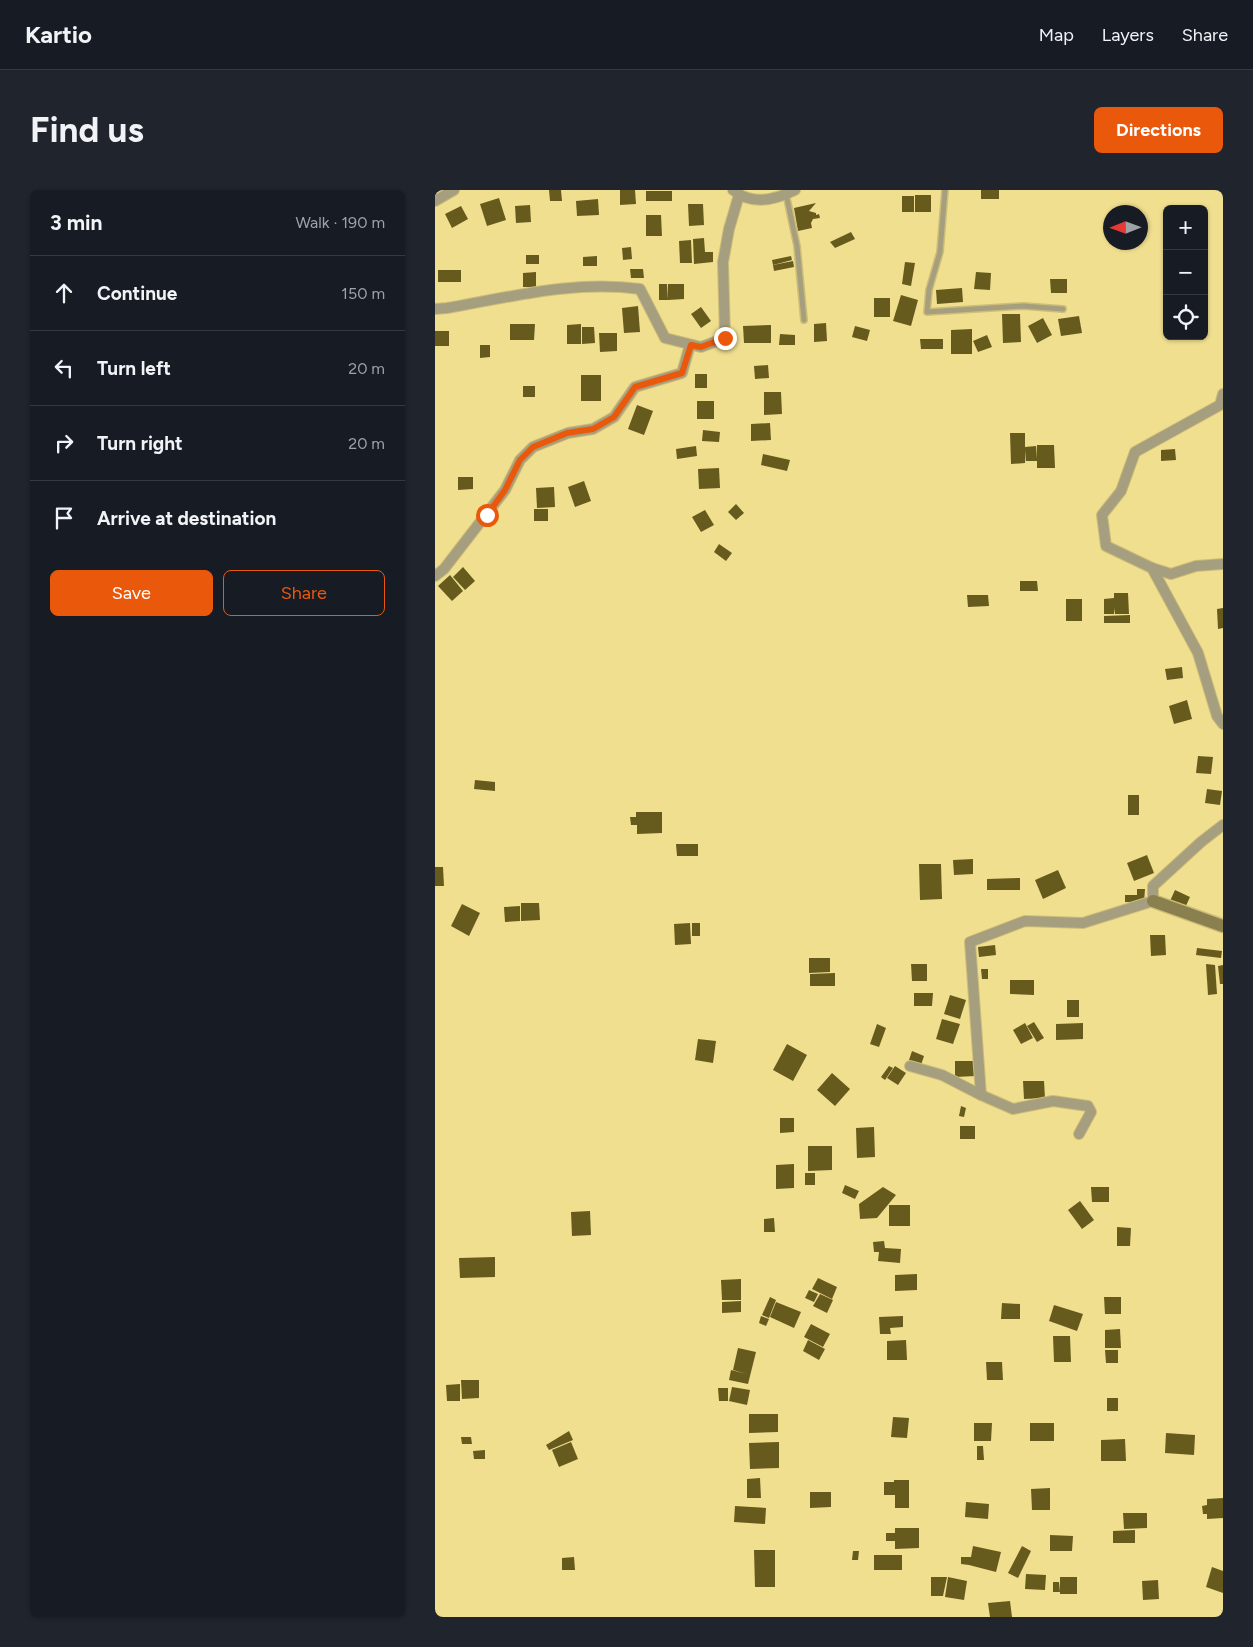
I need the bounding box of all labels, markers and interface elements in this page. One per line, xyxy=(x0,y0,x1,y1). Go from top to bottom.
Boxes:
text: Kartio xyxy=(25,20,92,49)
text: Map xyxy=(1039,24,1074,46)
text: Layers xyxy=(1102,24,1154,46)
text: Share xyxy=(1182,24,1228,46)
button: Directions xyxy=(1094,107,1223,153)
text: Find us xyxy=(30,109,144,151)
north arrow xyxy=(1103,205,1148,250)
map controls xyxy=(1163,205,1208,340)
button: + xyxy=(1163,205,1208,250)
text: 3 min xyxy=(50,210,102,235)
text: Walk · 190 m xyxy=(295,213,385,232)
button: − xyxy=(1163,250,1208,295)
icon: ahead xyxy=(50,279,78,307)
text: Continue xyxy=(97,282,177,305)
text: 150 m xyxy=(341,284,385,303)
button: locate xyxy=(1163,295,1208,340)
route end xyxy=(714,327,737,350)
icon: left xyxy=(50,354,78,382)
text: Turn left xyxy=(97,357,171,380)
text: 20 m xyxy=(348,359,385,378)
icon: right xyxy=(50,429,78,457)
text: Turn right xyxy=(97,432,183,455)
text: 20 m xyxy=(348,434,385,453)
icon: arrive xyxy=(50,504,78,532)
route start xyxy=(476,504,499,527)
text: Arrive at destination xyxy=(97,507,276,530)
button: Save xyxy=(50,570,213,616)
button: Share xyxy=(223,570,385,616)

